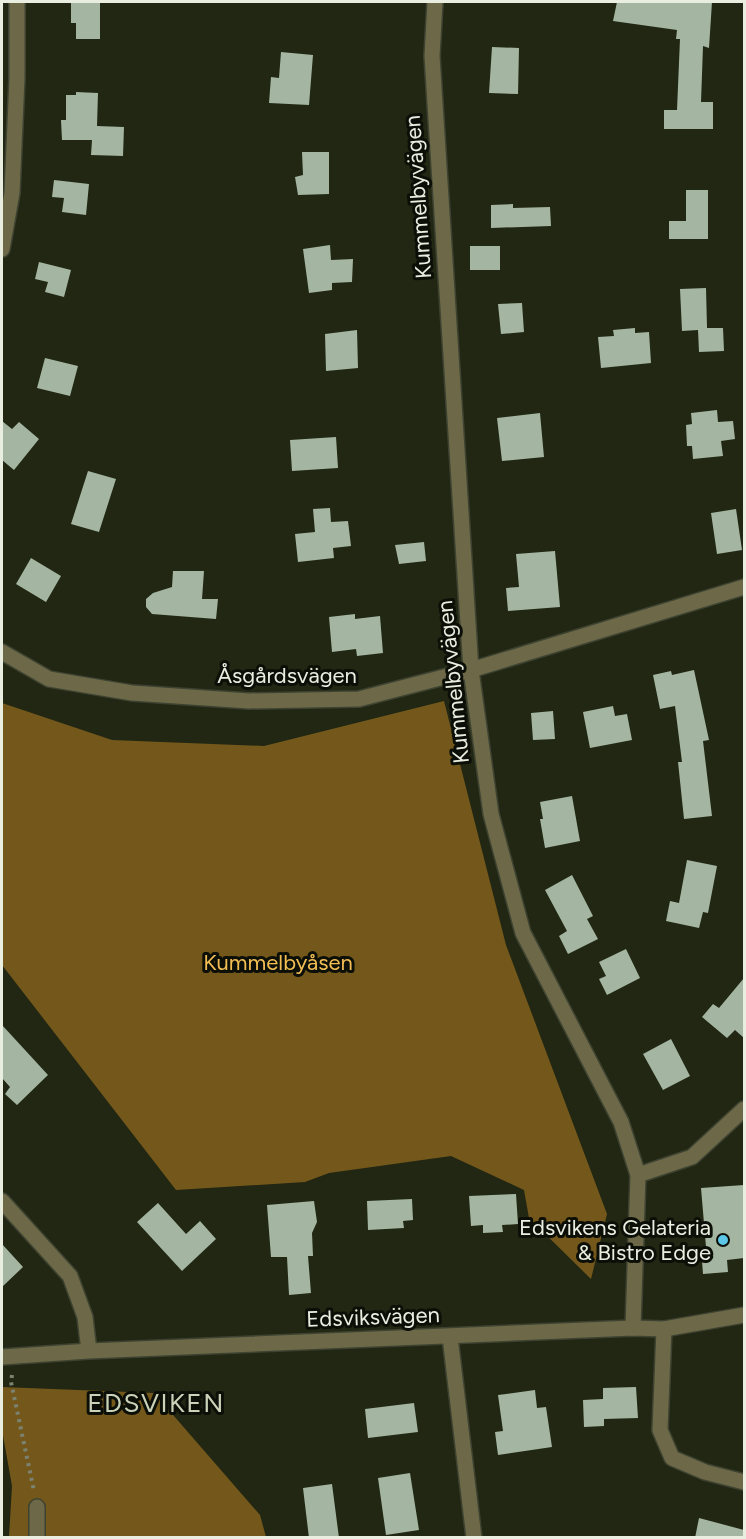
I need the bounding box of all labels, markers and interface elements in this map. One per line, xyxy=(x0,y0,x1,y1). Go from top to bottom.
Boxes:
street label: Kummelbyvägen xyxy=(399,114,437,280)
street label: Kummelbyvägen xyxy=(431,599,475,765)
street label: Åsgårdsvägen xyxy=(217,662,357,689)
park label: Kummelbyåsen xyxy=(203,949,353,976)
place label: Edsvikens Gelateria & Bistro Edge xyxy=(519,1214,711,1266)
marker: Edsvikens Gelateria & Bistro Edge xyxy=(716,1233,730,1247)
street label: Edsviksvägen xyxy=(306,1301,440,1333)
district label: EDSVIKEN xyxy=(87,1387,225,1419)

